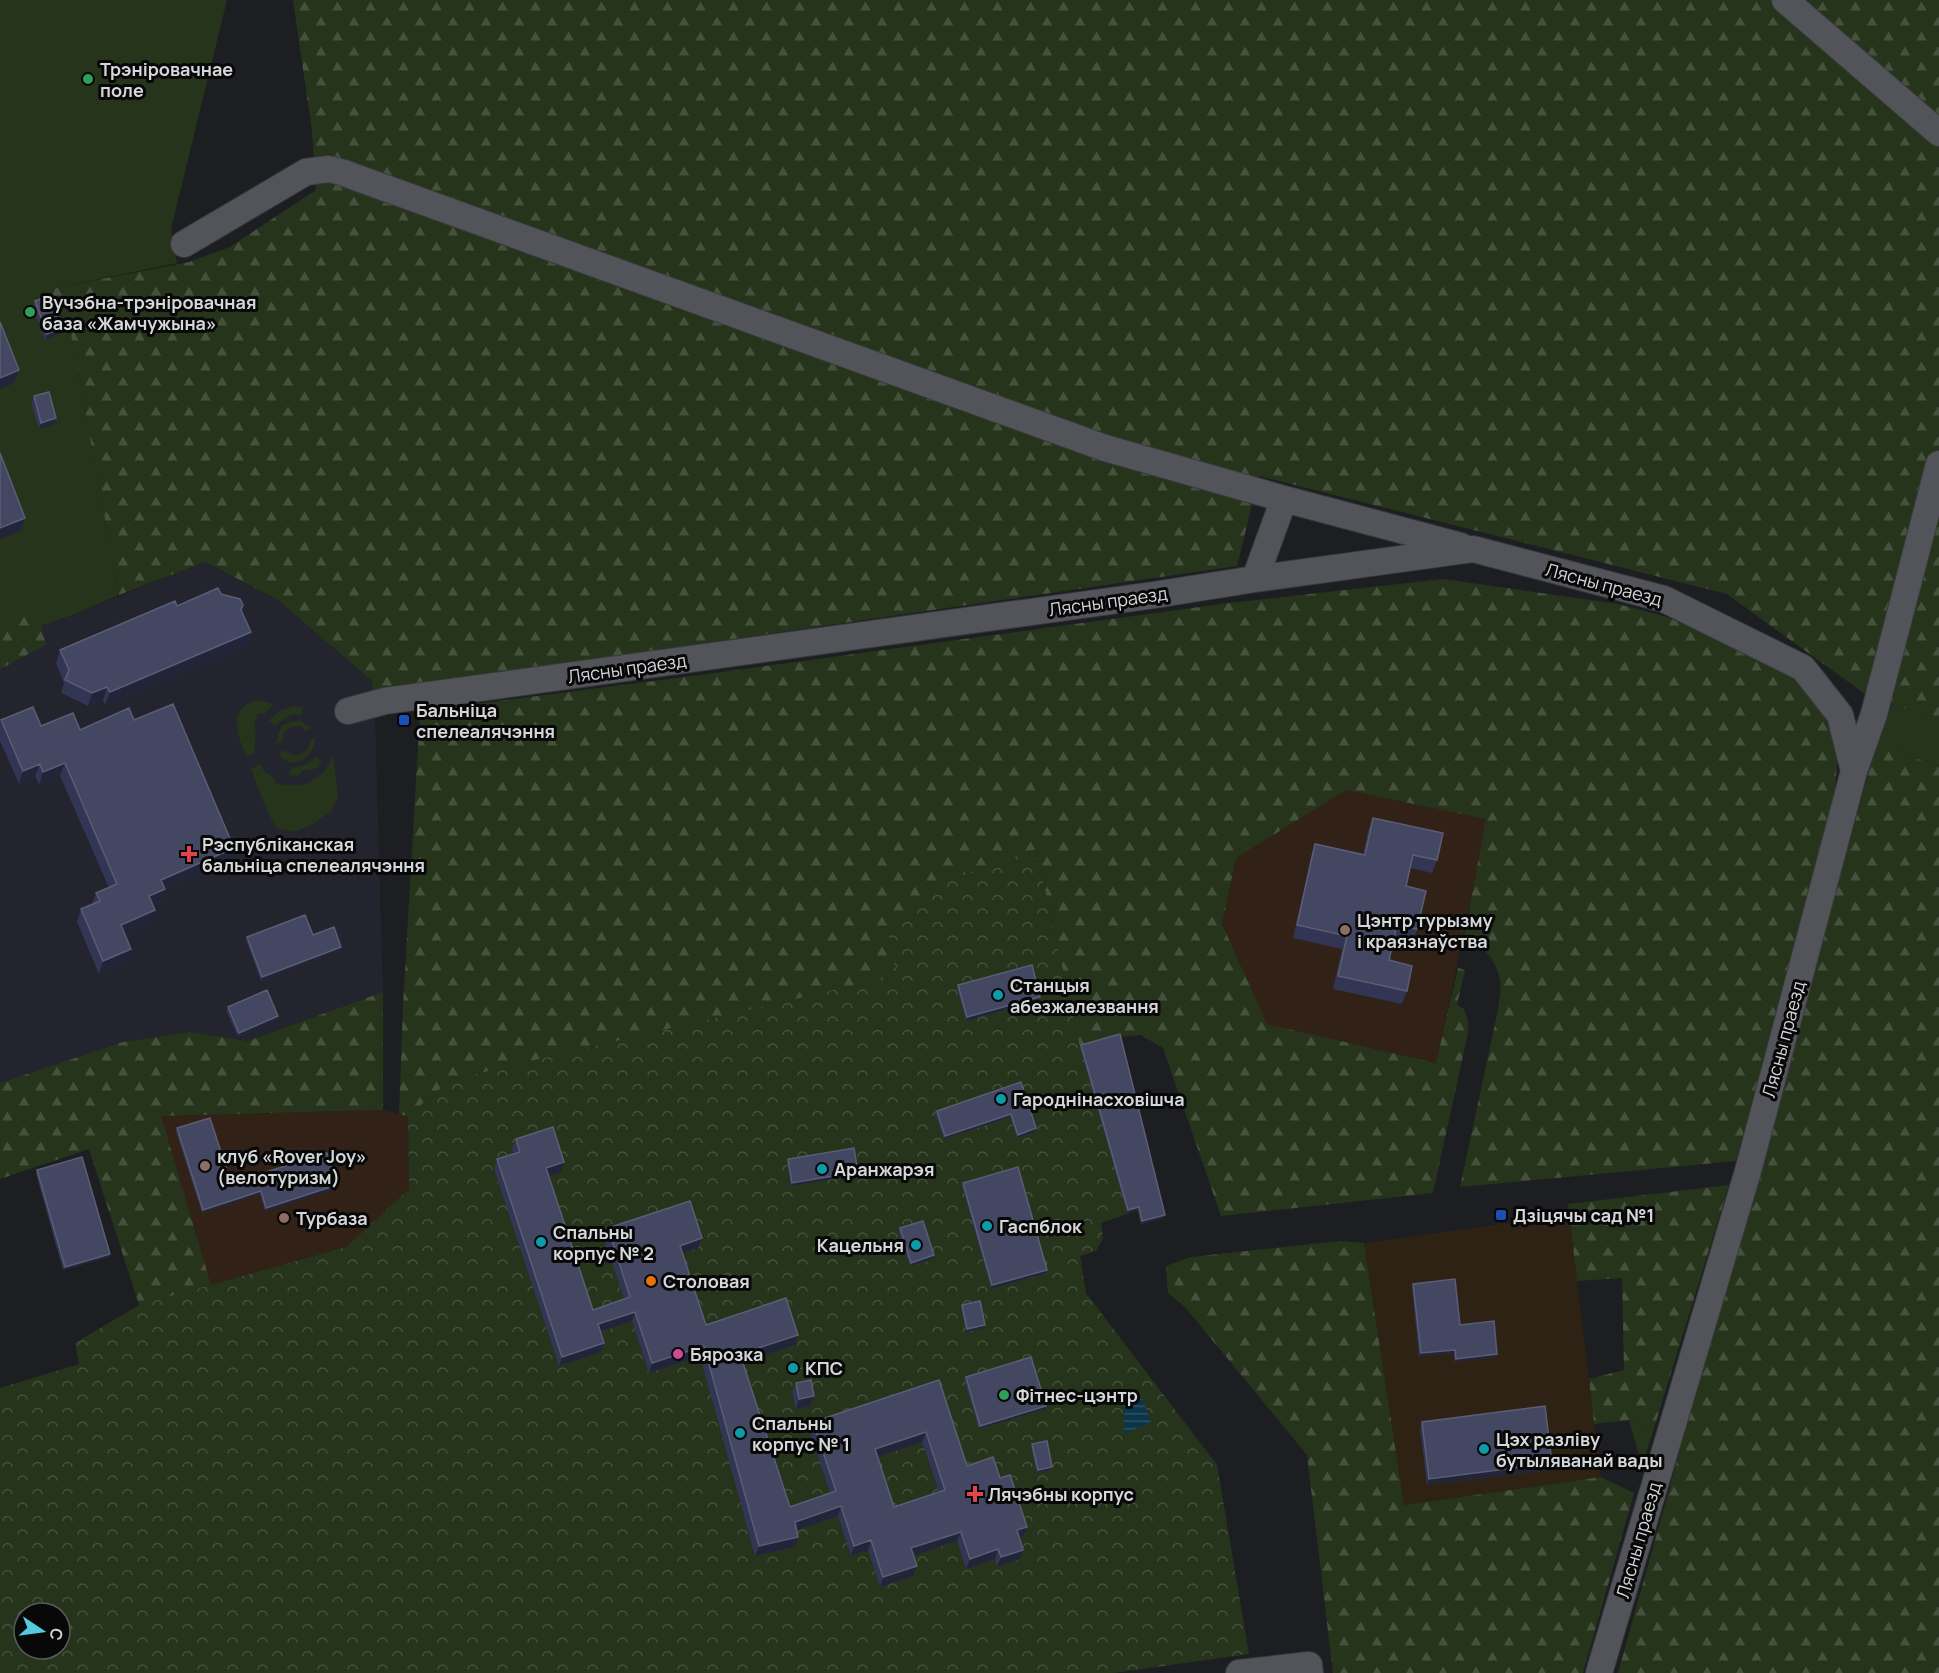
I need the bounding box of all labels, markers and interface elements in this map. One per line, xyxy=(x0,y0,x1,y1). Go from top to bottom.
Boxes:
place label: Трэніровачнае поле xyxy=(100,57,233,102)
marker: Трэніровачнае поле xyxy=(81,72,95,86)
place label: Вучэбна-трэніровачная база «Жамчужына» xyxy=(42,290,256,335)
marker: Вучэбна-трэніровачная база «Жамчужына» xyxy=(23,305,37,319)
street label: Лясны праезд xyxy=(1543,557,1665,611)
street label: Лясны праезд xyxy=(1047,581,1169,621)
street label: Лясны праезд xyxy=(566,648,688,688)
place label: Бальніца спелеалячэння xyxy=(416,698,555,743)
marker: Бальніца спелеалячэння xyxy=(397,713,411,727)
place label: Рэспубліканская бальніца спелеалячэння xyxy=(202,832,425,877)
marker: Рэспубліканская бальніца спелеалячэння xyxy=(180,845,198,863)
place label: Цэнтр турызму і краязнаўства xyxy=(1357,908,1493,953)
marker: Цэнтр турызму і краязнаўства xyxy=(1338,923,1352,937)
place label: Станцыя абезжалезвання xyxy=(1010,973,1159,1018)
street label: Лясны праезд xyxy=(1756,978,1810,1100)
marker: Станцыя абезжалезвання xyxy=(991,988,1005,1002)
place label: Гароднінасховішча xyxy=(1013,1087,1185,1111)
marker: Гароднінасховішча xyxy=(994,1092,1008,1106)
place label: клуб «Rover Joy» (велотуризм) xyxy=(217,1144,367,1189)
place label: Аранжарэя xyxy=(834,1157,935,1181)
marker: клуб «Rover Joy» (велотуризм) xyxy=(198,1159,212,1173)
marker: Аранжарэя xyxy=(815,1162,829,1176)
place label: Дзіцячы сад №1 xyxy=(1513,1203,1654,1227)
place label: Турбаза xyxy=(296,1206,368,1230)
marker: Дзіцячы сад №1 xyxy=(1494,1208,1508,1222)
marker: Турбаза xyxy=(277,1211,291,1225)
place label: Гаспблок xyxy=(999,1214,1083,1238)
marker: Гаспблок xyxy=(980,1219,994,1233)
place label: Спальны корпус № 2 xyxy=(553,1220,654,1265)
place label: Кацельня xyxy=(817,1233,904,1257)
marker: Спальны корпус № 2 xyxy=(534,1235,548,1249)
marker: Кацельня xyxy=(909,1238,923,1252)
place label: Столовая xyxy=(663,1269,750,1293)
marker: Столовая xyxy=(644,1274,658,1288)
place label: Бярозка xyxy=(690,1342,763,1366)
marker: Бярозка xyxy=(671,1347,685,1361)
place label: КПС xyxy=(805,1356,843,1380)
marker: КПС xyxy=(786,1361,800,1375)
place label: Фітнес-цэнтр xyxy=(1016,1383,1138,1407)
marker: Фітнес-цэнтр xyxy=(997,1388,1011,1402)
place label: Спальны корпус № 1 xyxy=(752,1411,850,1456)
marker: Спальны корпус № 1 xyxy=(733,1426,747,1440)
place label: Цэх разліву бутыляванай вады xyxy=(1496,1427,1662,1472)
marker: Цэх разліву бутыляванай вады xyxy=(1477,1442,1491,1456)
street label: Лясны праезд xyxy=(1610,1479,1666,1601)
place label: Лячэбны корпус xyxy=(988,1482,1134,1506)
marker: Лячэбны корпус xyxy=(966,1485,984,1503)
north arrow xyxy=(12,1601,72,1661)
text: С xyxy=(45,1626,69,1643)

